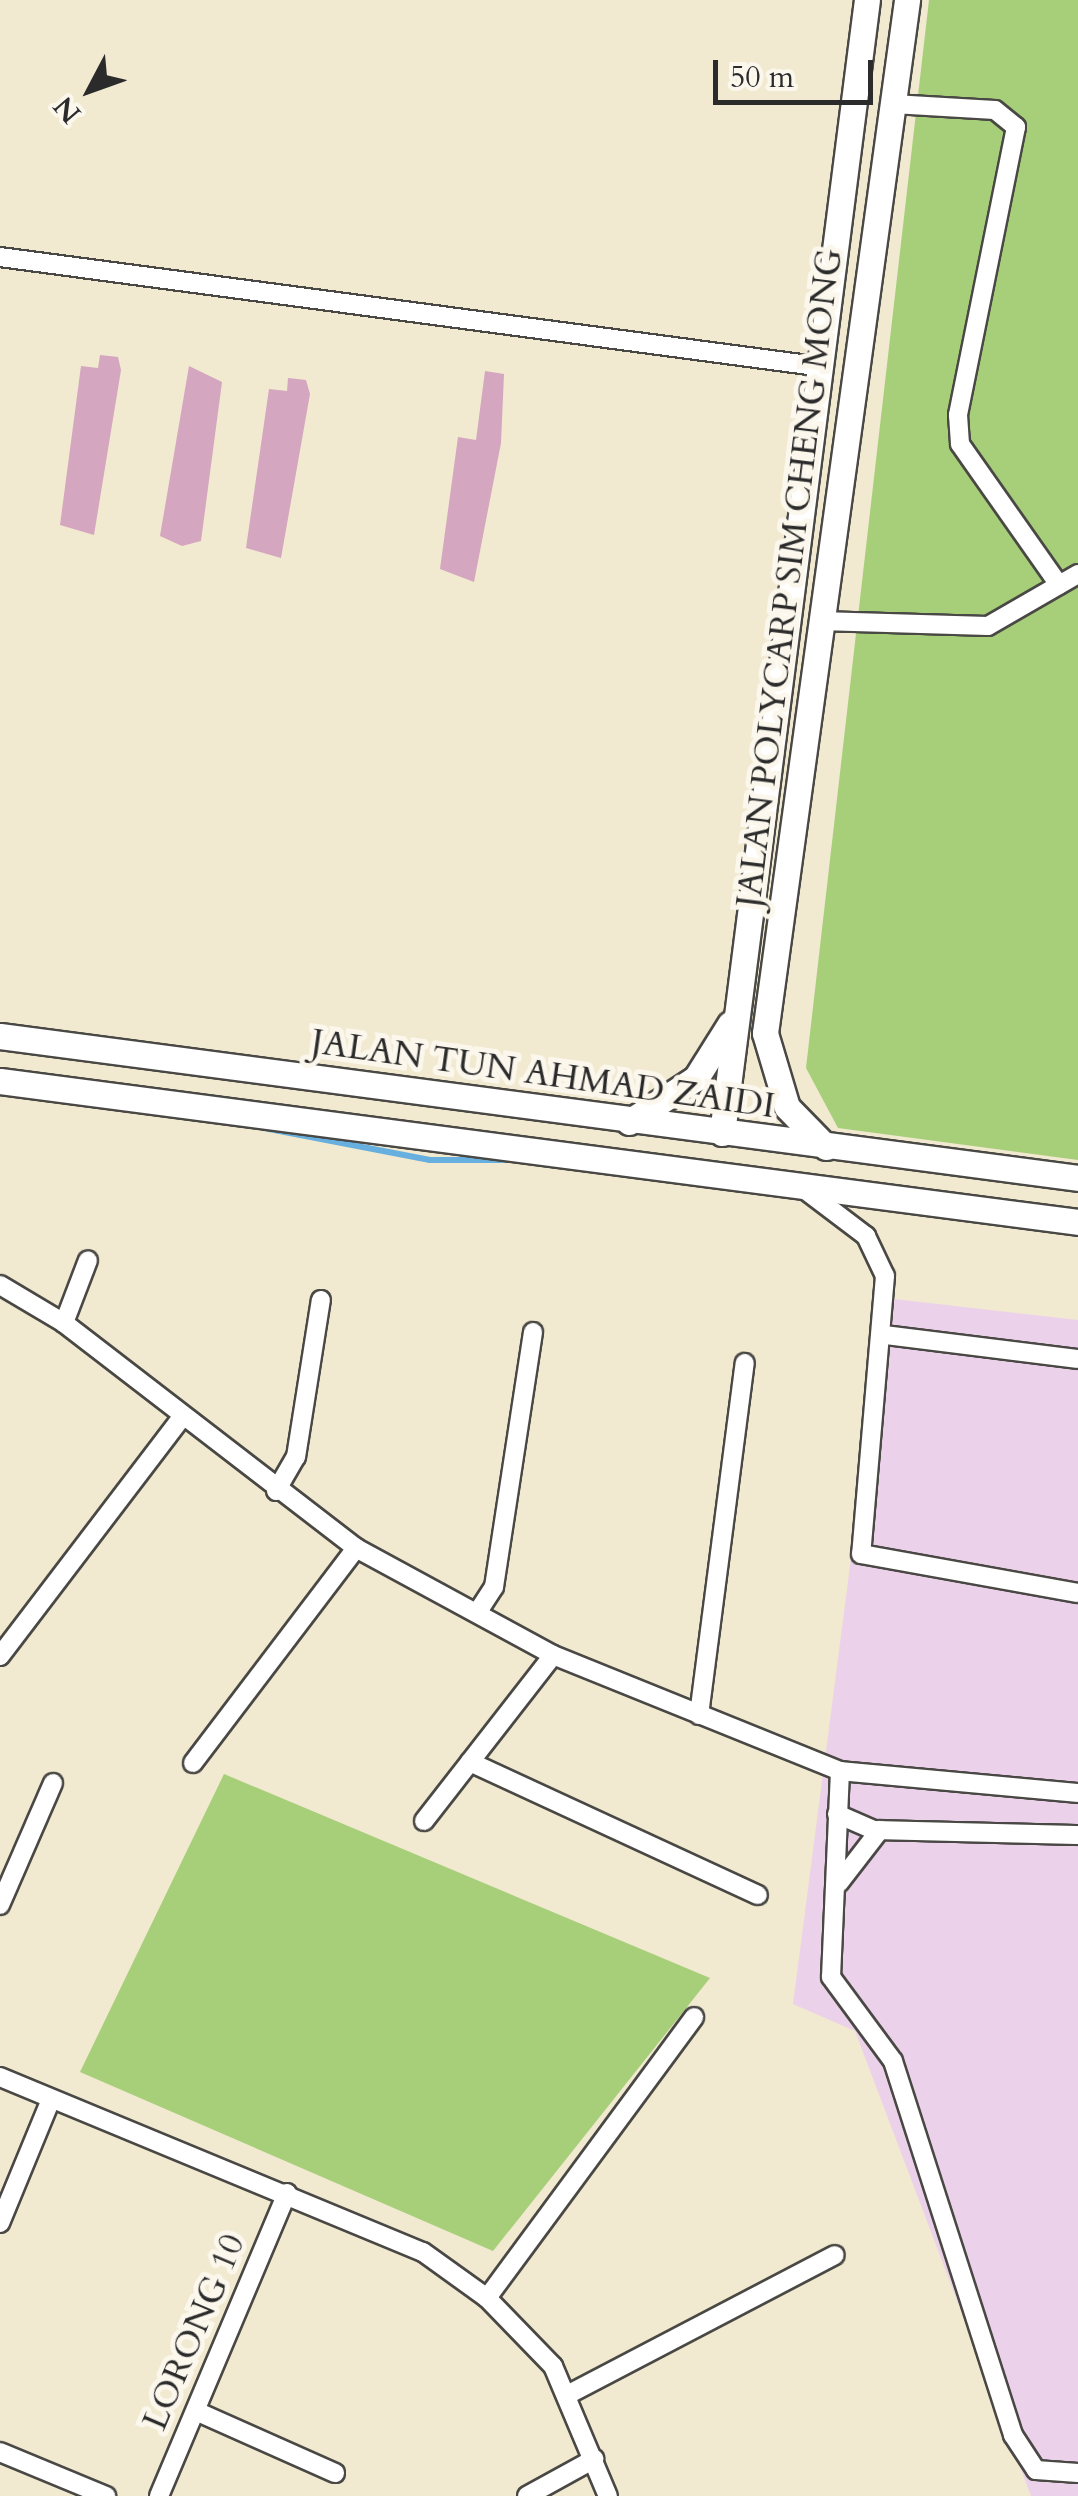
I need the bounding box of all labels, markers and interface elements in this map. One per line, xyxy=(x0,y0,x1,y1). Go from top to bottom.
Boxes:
north arrow xyxy=(40,40,140,140)
scale bar xyxy=(718,40,878,102)
text: 50 m xyxy=(730,57,794,98)
text: N xyxy=(45,88,90,131)
street label: JALAN POLYCARP SIM CHENG MONG xyxy=(728,246,850,910)
street label: JALAN TUN AHMAD ZAIDI xyxy=(309,1021,777,1127)
street label: LORONG 10 xyxy=(134,2228,254,2436)

